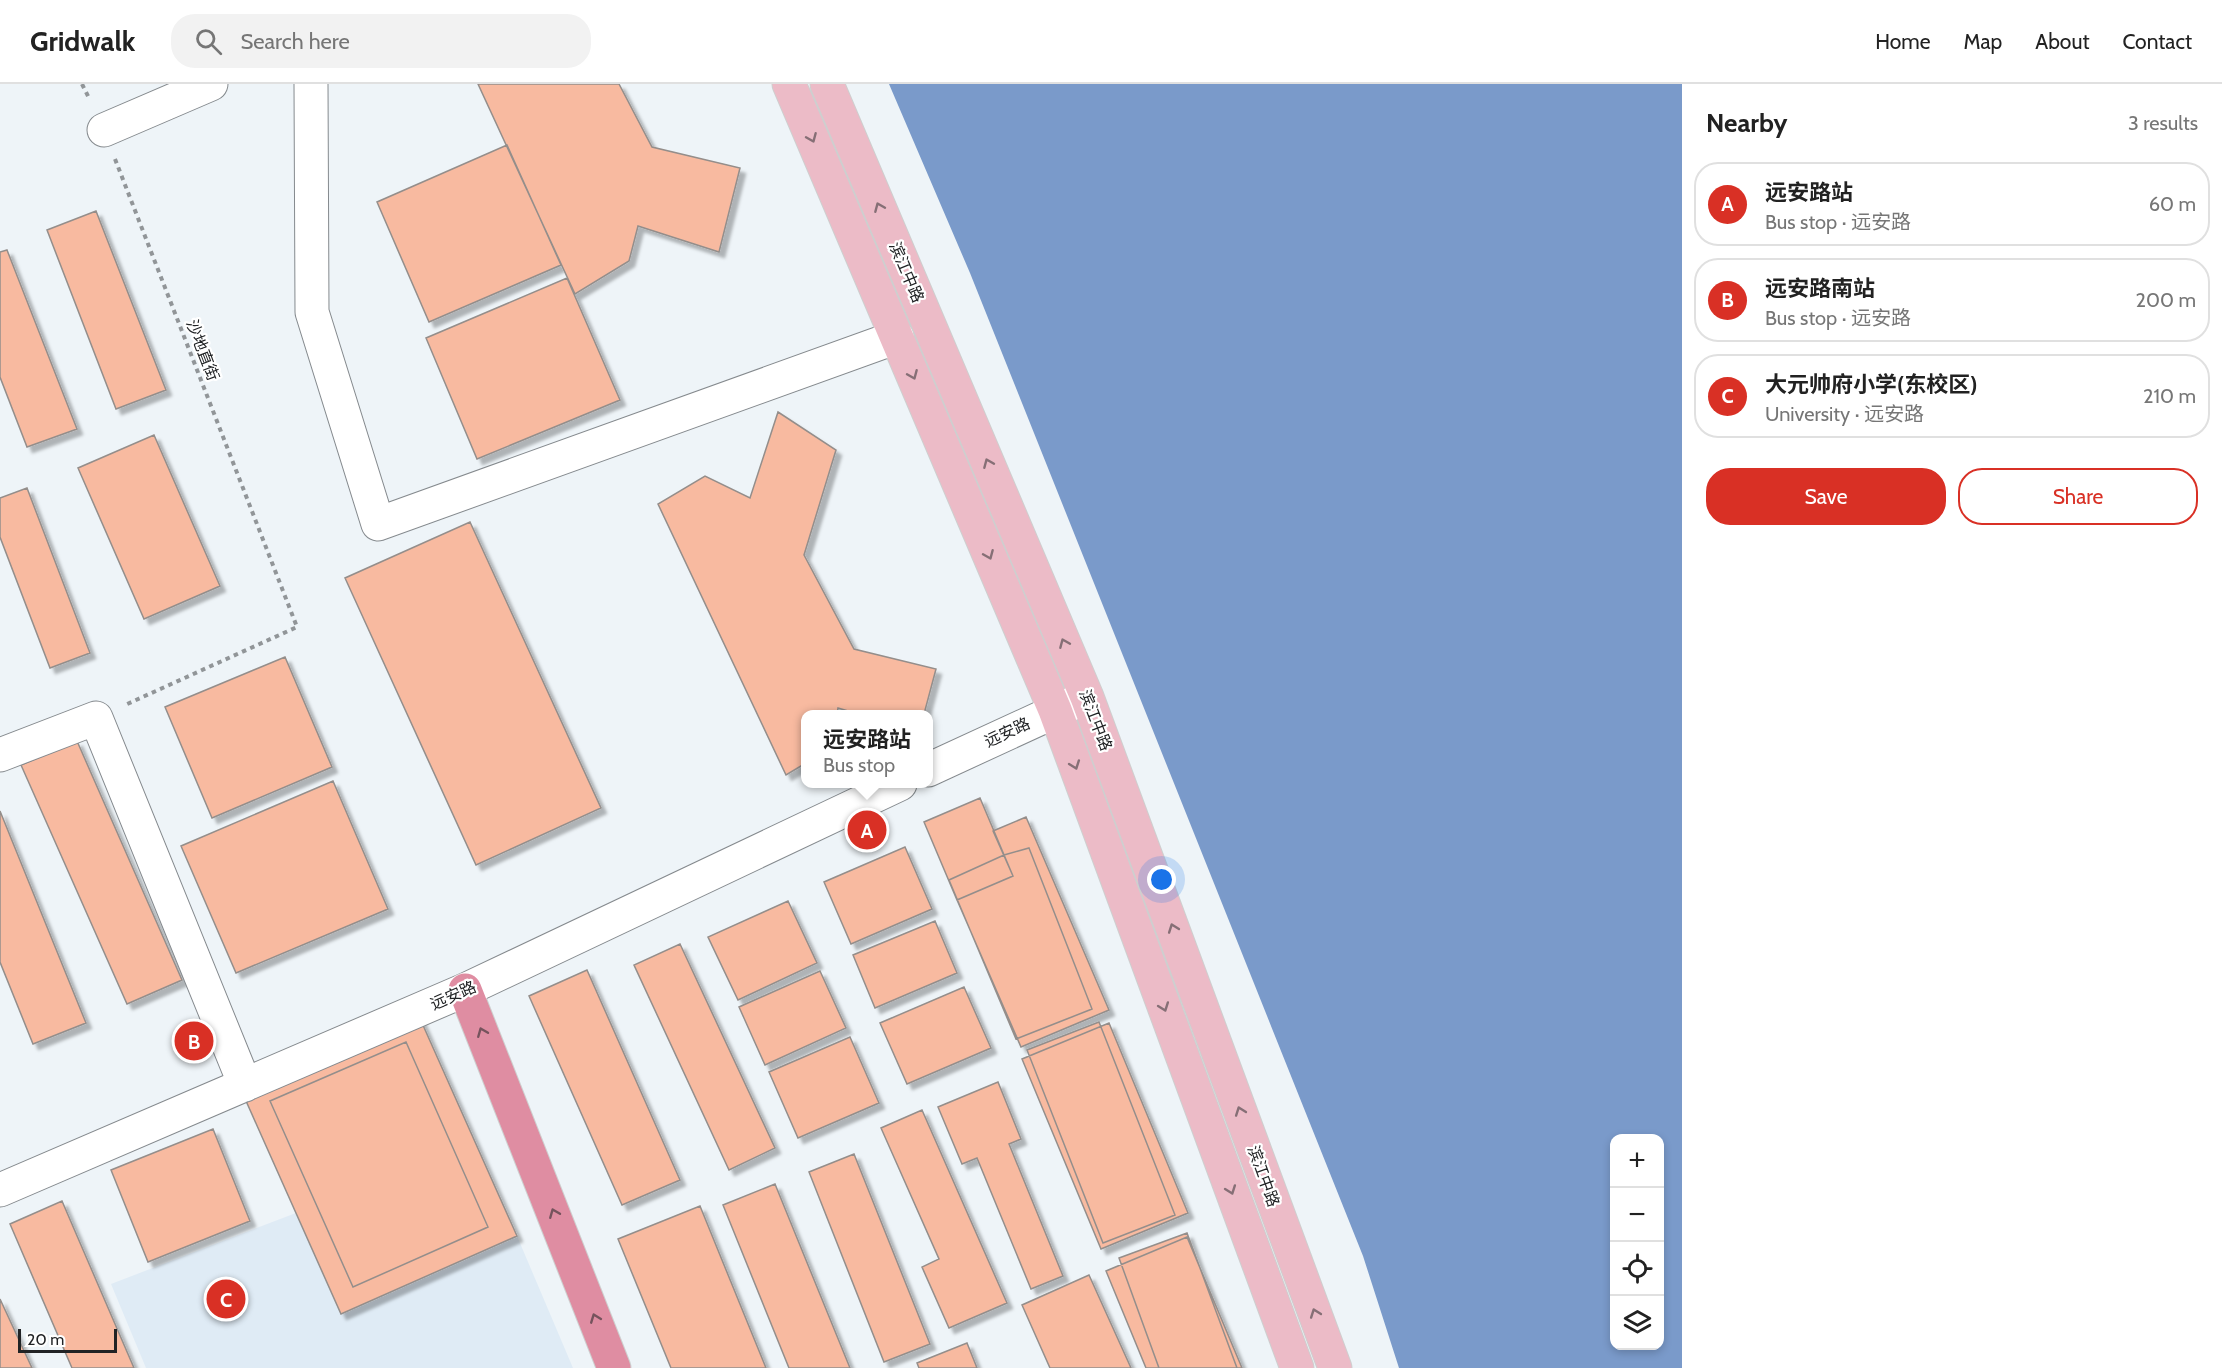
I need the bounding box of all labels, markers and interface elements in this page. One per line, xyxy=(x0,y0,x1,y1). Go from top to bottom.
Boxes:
search box xyxy=(171,14,591,68)
text: Gridwalk xyxy=(30,24,135,58)
icon: search xyxy=(192,25,225,58)
text: Search here xyxy=(240,28,350,55)
text: Home xyxy=(1875,29,1931,54)
text: Map xyxy=(1964,29,2002,54)
text: About xyxy=(2035,29,2089,54)
text: Contact xyxy=(2122,29,2192,54)
text: Nearby xyxy=(1706,107,1787,139)
text: 3 results xyxy=(2128,111,2198,135)
one-way arrow xyxy=(805,131,817,142)
text: 远安路站 xyxy=(1765,179,1853,206)
text: A xyxy=(1721,192,1734,216)
text: 60 m xyxy=(2149,192,2196,216)
one-way arrow xyxy=(874,202,886,213)
text: Bus stop · 远安路 xyxy=(1765,210,1911,234)
street label: 滨江中路 xyxy=(885,239,928,305)
text: 远安路南站 xyxy=(1765,275,1875,302)
text: B xyxy=(1721,288,1734,312)
text: 200 m xyxy=(2136,288,2196,312)
text: Bus stop · 远安路 xyxy=(1765,306,1911,330)
street label: 沙地直街 xyxy=(182,317,223,383)
one-way arrow xyxy=(906,369,918,380)
text: 大元帅府小学(东校区) xyxy=(1765,371,1977,398)
text: C xyxy=(1721,384,1734,408)
text: 210 m xyxy=(2143,384,2196,408)
text: University · 远安路 xyxy=(1765,402,1924,426)
one-way arrow xyxy=(983,459,995,470)
button: Save xyxy=(1706,468,1946,525)
button: Share xyxy=(1958,468,2198,525)
one-way arrow xyxy=(982,548,994,559)
one-way arrow xyxy=(1059,638,1071,649)
street label: 滨江中路 xyxy=(1075,687,1116,753)
popup xyxy=(801,710,933,788)
street label: 远安路 xyxy=(981,714,1033,751)
text: 远安路站 xyxy=(823,726,911,753)
text: Bus stop xyxy=(823,753,895,777)
one-way arrow xyxy=(1068,759,1081,770)
pin: A xyxy=(848,808,886,852)
your location xyxy=(1147,865,1176,894)
one-way arrow xyxy=(1167,923,1180,933)
street label: 远安路 xyxy=(427,977,479,1014)
one-way arrow xyxy=(1157,1001,1170,1012)
pin: B xyxy=(174,1018,214,1064)
one-way arrow xyxy=(477,1028,489,1039)
one-way arrow xyxy=(1235,1106,1248,1116)
map controls xyxy=(1610,1134,1664,1350)
button: + xyxy=(1610,1134,1664,1188)
street label: 滨江中路 xyxy=(1244,1143,1283,1209)
one-way arrow xyxy=(1224,1184,1237,1195)
button: − xyxy=(1610,1188,1664,1242)
one-way arrow xyxy=(549,1209,562,1219)
button: locate xyxy=(1610,1242,1664,1296)
pin: C xyxy=(206,1276,246,1322)
button: layers xyxy=(1610,1296,1664,1350)
one-way arrow xyxy=(1310,1308,1322,1319)
one-way arrow xyxy=(590,1313,602,1324)
scale bar xyxy=(18,1326,117,1354)
text: 20 m xyxy=(27,1330,64,1349)

